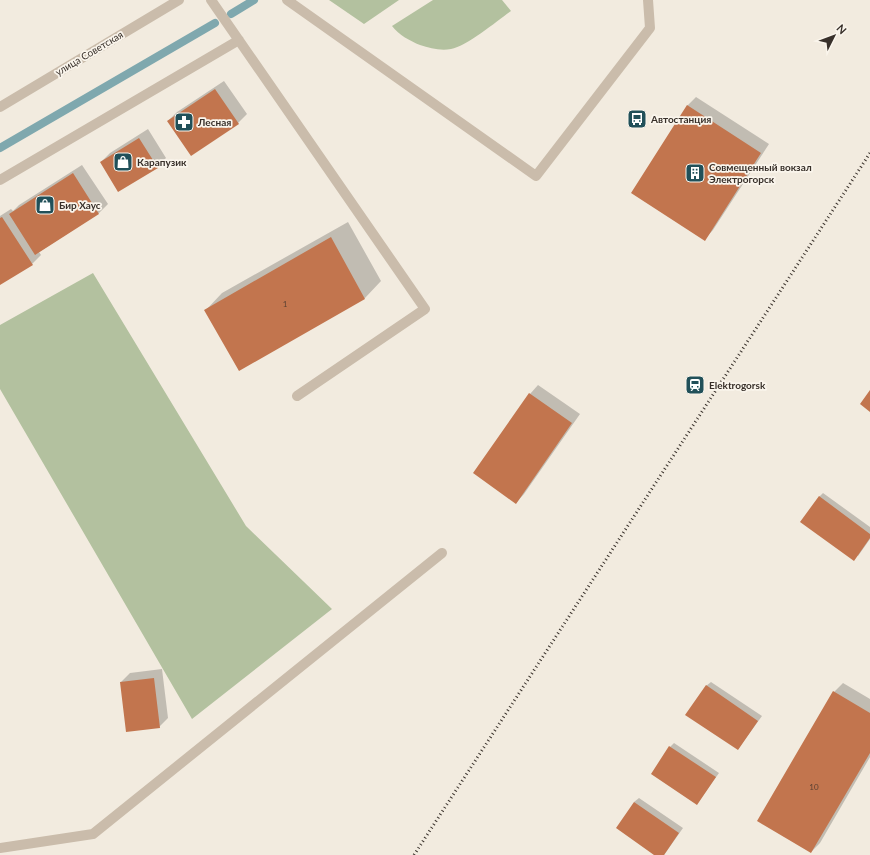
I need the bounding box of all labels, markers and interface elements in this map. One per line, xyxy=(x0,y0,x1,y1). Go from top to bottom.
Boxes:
north arrow xyxy=(814,16,854,56)
text: N xyxy=(834,21,849,36)
street label: улица Советская xyxy=(53,28,125,78)
bus stop icon: Автостанция xyxy=(626,108,648,130)
pharmacy icon: Лесная xyxy=(173,111,195,133)
place label: Автостанция xyxy=(650,113,711,125)
place label: Лесная xyxy=(197,116,231,128)
shop icon: Карапузик xyxy=(112,151,134,173)
place label: Карапузик xyxy=(137,156,187,168)
place label: Совмещенный вокзал Электрогорск xyxy=(709,161,812,185)
building icon: Совмещенный вокзал Электрогорск xyxy=(684,162,706,184)
shop icon: Бир Хаус xyxy=(34,194,56,216)
place label: Бир Хаус xyxy=(59,199,101,211)
house number: 1 xyxy=(283,299,288,309)
station icon: Elektrogorsk xyxy=(684,374,706,396)
place label: Elektrogorsk xyxy=(709,379,766,391)
house number: 10 xyxy=(809,782,819,792)

